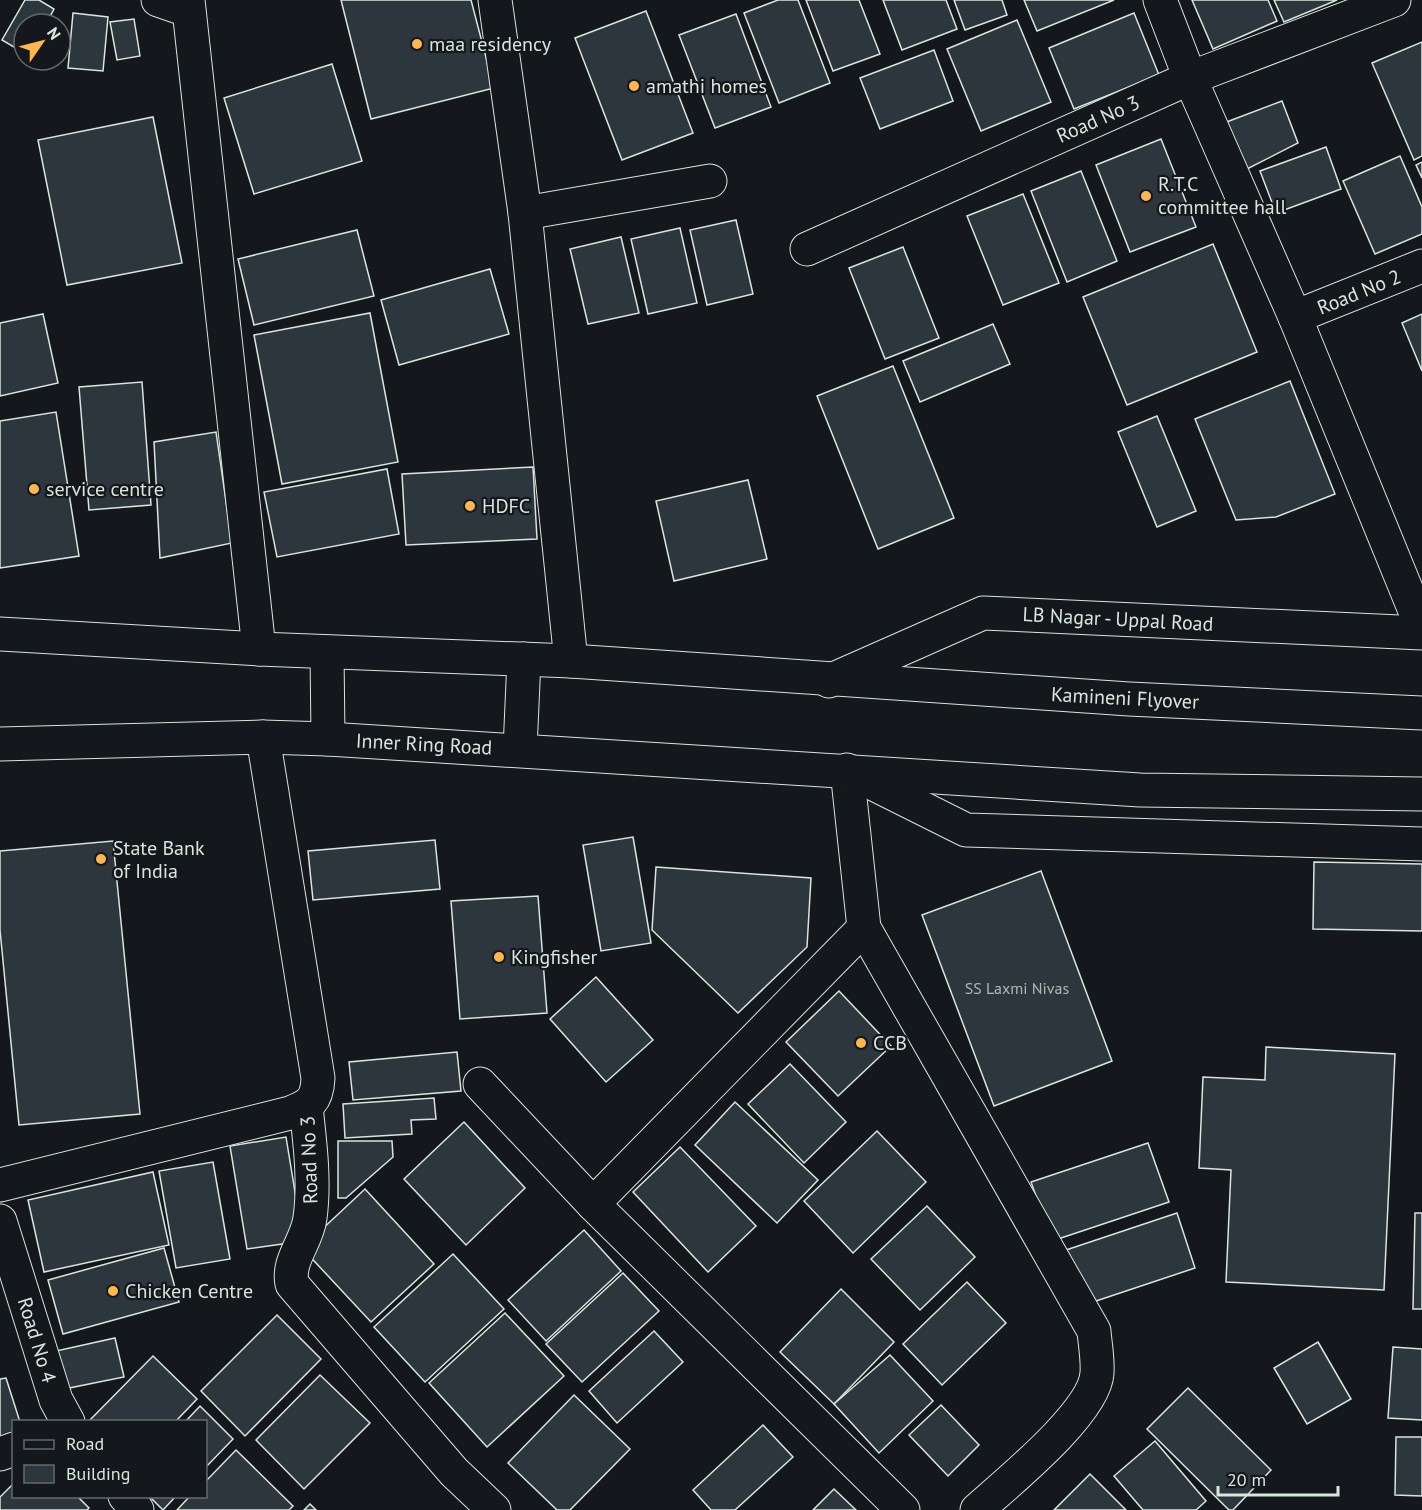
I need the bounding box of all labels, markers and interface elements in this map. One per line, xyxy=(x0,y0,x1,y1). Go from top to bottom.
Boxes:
north arrow xyxy=(12,12,72,72)
text: N xyxy=(43,23,65,43)
place label: maa residency xyxy=(429,31,552,57)
marker: maa residency xyxy=(410,37,424,51)
place label: amathi homes xyxy=(646,73,767,99)
marker: amathi homes xyxy=(627,79,641,93)
street label: Road No 3 xyxy=(1052,89,1144,149)
place label: R.T.C committee hall xyxy=(1158,171,1287,220)
marker: R.T.C committee hall xyxy=(1139,189,1153,203)
street label: Road No 2 xyxy=(1313,263,1405,321)
place label: service centre xyxy=(46,476,164,502)
marker: service centre xyxy=(27,482,41,496)
place label: HDFC xyxy=(482,493,530,519)
marker: HDFC xyxy=(463,499,477,513)
street label: LB Nagar - Uppal Road xyxy=(1022,601,1214,637)
street label: Kamineni Flyover xyxy=(1050,681,1200,715)
street label: Inner Ring Road xyxy=(355,727,493,761)
place label: State Bank of India xyxy=(113,835,205,884)
marker: State Bank of India xyxy=(94,852,108,866)
place label: Kingfisher xyxy=(511,944,598,970)
marker: Kingfisher xyxy=(492,950,506,964)
house number: SS Laxmi Nivas xyxy=(965,978,1069,998)
place label: CCB xyxy=(873,1030,907,1056)
marker: CCB xyxy=(854,1036,868,1050)
street label: Road No 3 xyxy=(294,1116,324,1204)
place label: Chicken Centre xyxy=(125,1278,253,1304)
marker: Chicken Centre xyxy=(106,1284,120,1298)
street label: Road No 4 xyxy=(12,1294,62,1386)
legend xyxy=(12,1420,207,1498)
text: Road xyxy=(66,1432,104,1455)
scale bar xyxy=(1218,1459,1338,1497)
text: Building xyxy=(66,1462,130,1485)
text: 20 m xyxy=(1227,1468,1266,1491)

